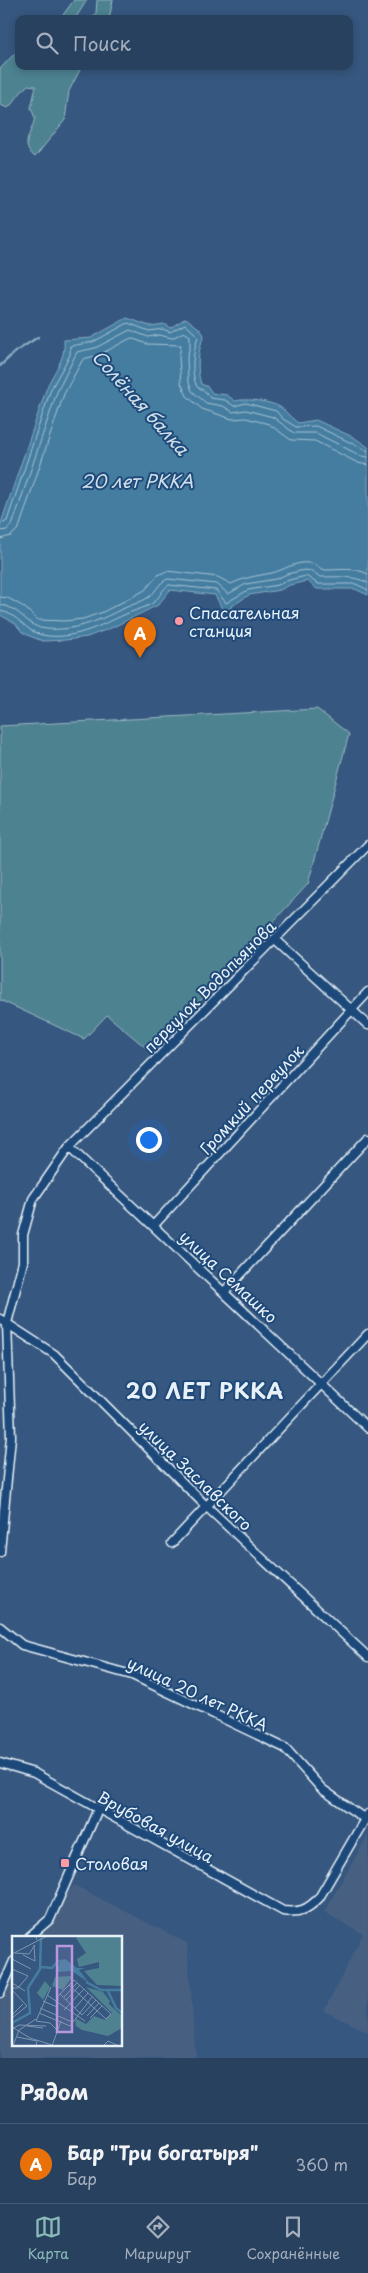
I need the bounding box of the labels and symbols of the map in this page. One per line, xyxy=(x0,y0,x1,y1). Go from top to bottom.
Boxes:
water label: Солёная балка xyxy=(86,343,196,461)
water label: 20 лет РККА xyxy=(81,467,193,494)
place label: Спасательная станция xyxy=(189,600,300,642)
marker: Спасательная станция xyxy=(173,615,185,627)
pin: A xyxy=(124,617,156,658)
street label: переулок Водопьянова xyxy=(137,914,281,1058)
street label: Громкий переулок xyxy=(193,1038,309,1160)
your location xyxy=(136,1127,162,1153)
street label: улица Семашко xyxy=(175,1224,283,1328)
district label: 20 ЛЕТ РККА xyxy=(126,1374,284,1406)
street label: улица Заславского xyxy=(134,1414,258,1536)
street label: улица 20 лет РККА xyxy=(124,1650,272,1736)
street label: Врубовая улица xyxy=(94,1784,218,1868)
place label: Столовая xyxy=(75,1851,148,1875)
marker: Столовая xyxy=(59,1857,71,1869)
inset map xyxy=(12,1936,122,2046)

